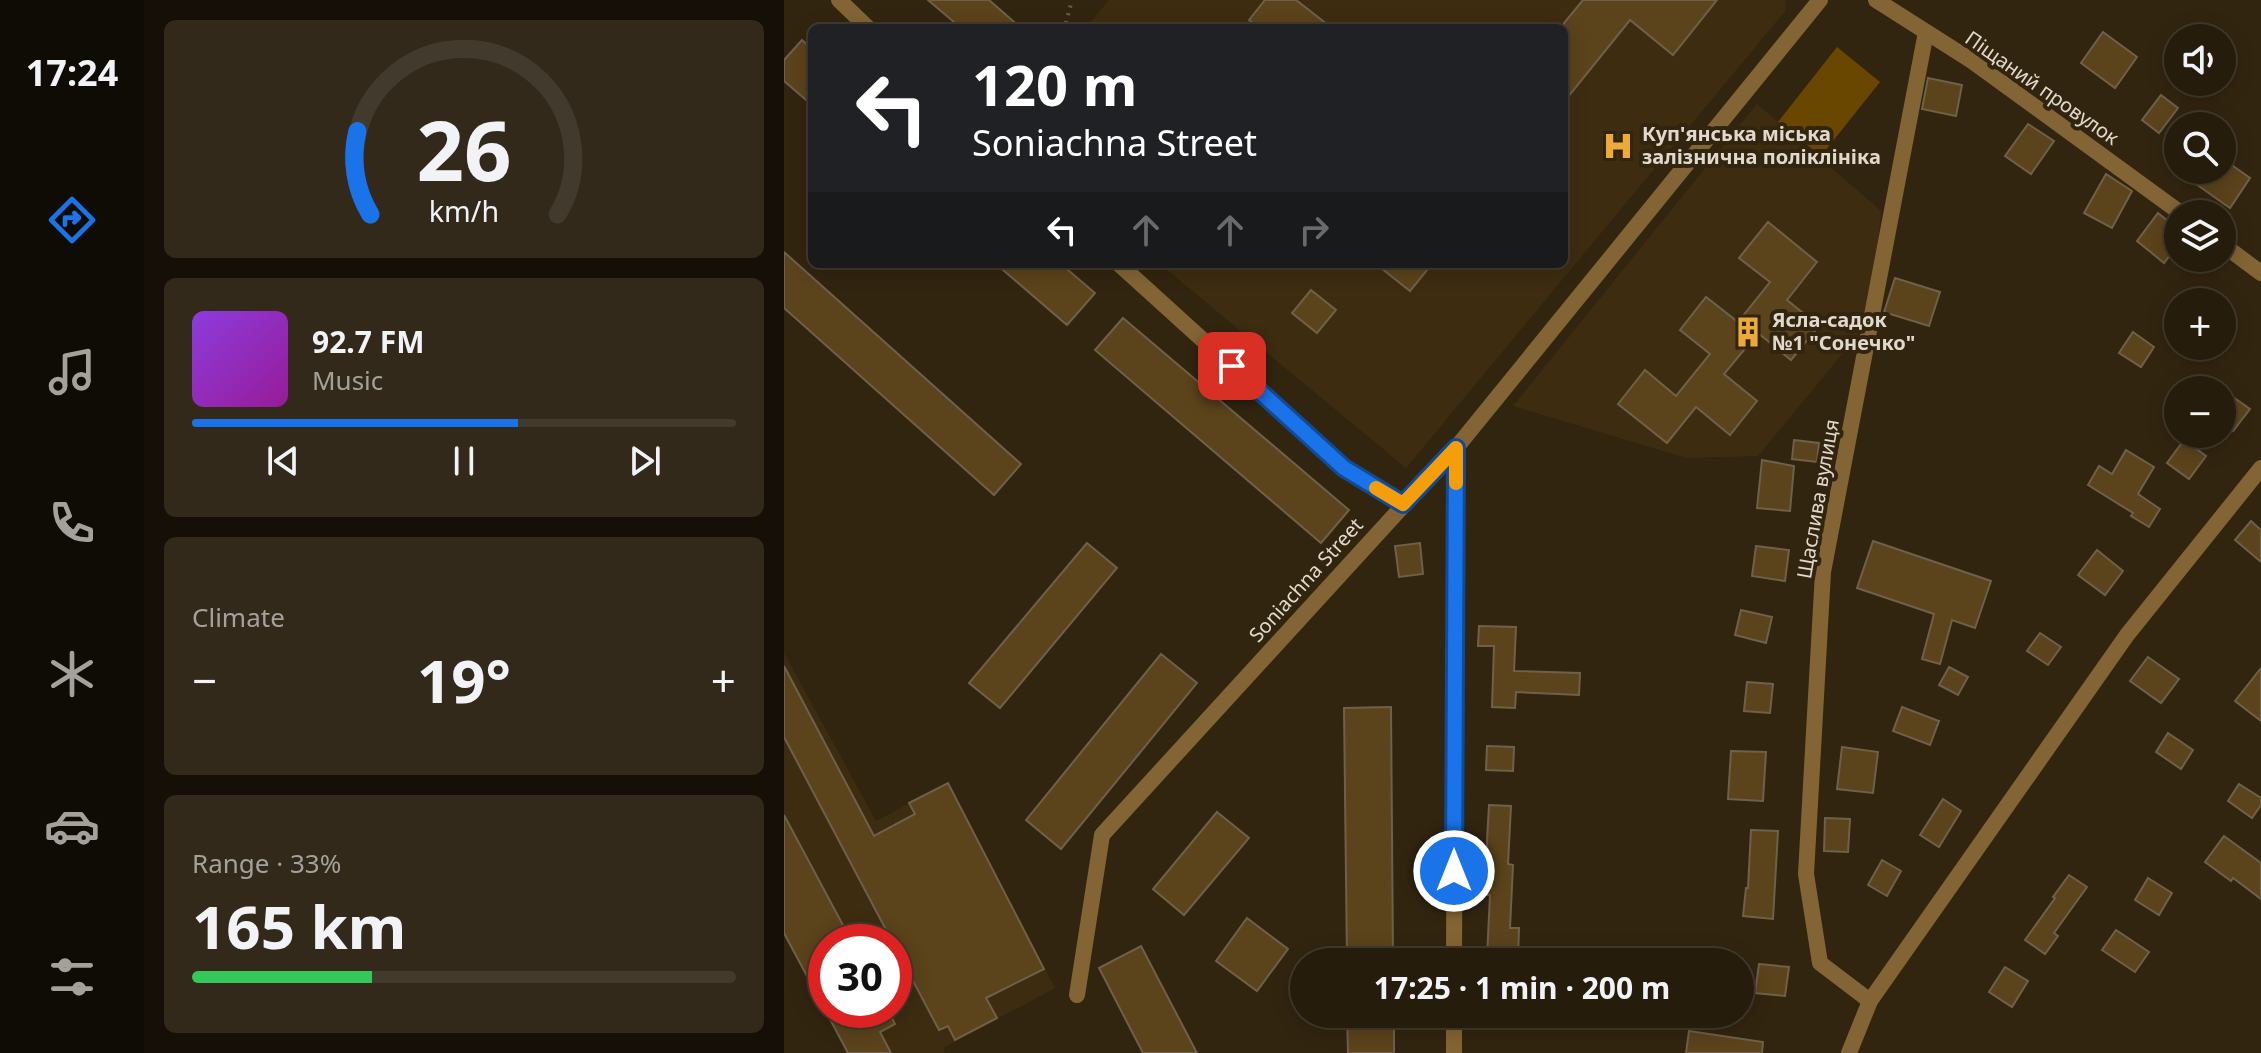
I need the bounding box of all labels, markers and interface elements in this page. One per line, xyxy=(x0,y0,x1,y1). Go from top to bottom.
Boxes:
street label: Піщаний провулок xyxy=(1960,24,2125,151)
map controls xyxy=(2164,24,2236,448)
button: sound xyxy=(2164,24,2236,96)
text: 120 m xyxy=(972,46,1137,122)
text: 17:24 xyxy=(26,48,118,97)
icon: left xyxy=(840,56,944,160)
text: 26 xyxy=(416,92,512,205)
button: search xyxy=(2164,112,2236,184)
text: Soniachna Street xyxy=(972,118,1257,167)
place label: Куп'янська міська залізнична поліклініка xyxy=(1642,120,1881,170)
hospital icon: Куп'янська міська залізнична поліклініка xyxy=(1601,129,1635,163)
text: km/h xyxy=(429,191,499,230)
icon: directions xyxy=(44,192,100,248)
button: layers xyxy=(2164,200,2236,272)
icon: left xyxy=(1040,208,1084,252)
icon: ahead xyxy=(1124,208,1168,252)
icon: ahead xyxy=(1208,208,1252,252)
icon: right xyxy=(1292,208,1336,252)
button: + xyxy=(2164,288,2236,360)
place label: Ясла-садок №1 "Сонечко" xyxy=(1772,306,1915,356)
building icon: Ясла-садок №1 "Сонечко" xyxy=(1731,315,1765,349)
text: 92.7 FM xyxy=(312,321,424,362)
pin xyxy=(1198,332,1266,400)
icon: music xyxy=(44,344,100,400)
icon: arrive xyxy=(1210,344,1254,388)
text: Music xyxy=(312,362,383,398)
button: − xyxy=(2164,376,2236,448)
street label: Щаслива вулиця xyxy=(1790,417,1845,581)
icon: previous xyxy=(261,439,305,483)
icon: pause xyxy=(442,439,486,483)
icon: next xyxy=(623,439,667,483)
icon: phone xyxy=(44,495,100,551)
street label: Soniachna Street xyxy=(1243,512,1369,648)
text: Climate xyxy=(192,599,285,635)
text: 19° xyxy=(417,639,511,721)
icon: climate xyxy=(44,646,100,702)
text: − xyxy=(192,650,217,710)
text: + xyxy=(711,650,736,710)
icon: car xyxy=(44,798,100,854)
position arrow xyxy=(1412,829,1496,913)
text: Range · 33% xyxy=(192,845,341,881)
text: 165 km xyxy=(192,885,406,967)
speed limit sign: 30 xyxy=(808,924,912,1028)
icon: filters xyxy=(44,949,100,1005)
text: 17:25 · 1 min · 200 m xyxy=(1374,967,1670,1008)

